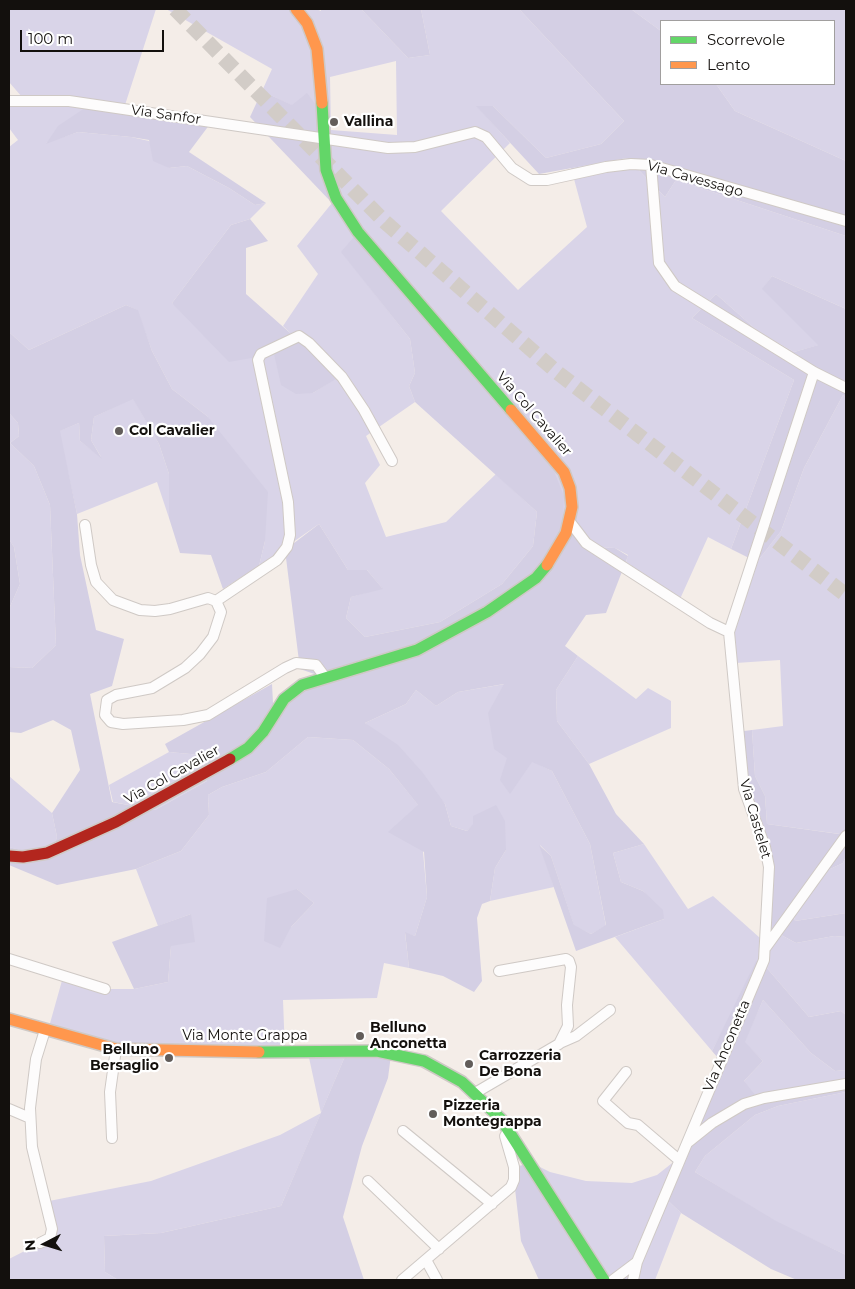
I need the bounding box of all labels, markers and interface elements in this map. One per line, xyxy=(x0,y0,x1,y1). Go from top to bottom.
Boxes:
scale bar xyxy=(22,20,166,52)
legend xyxy=(660,20,835,85)
text: 100 m xyxy=(28,29,73,48)
text: Scorrevole xyxy=(707,30,785,49)
text: Lento xyxy=(707,55,750,74)
street label: Via Sanfor xyxy=(130,102,202,128)
place label: Vallina xyxy=(344,114,393,130)
marker: Vallina xyxy=(328,116,340,128)
street label: Via Cavessago xyxy=(645,157,745,201)
street label: Via Col Cavalier xyxy=(493,368,575,460)
place label: Col Cavalier xyxy=(129,423,215,439)
marker: Col Cavalier xyxy=(113,425,125,437)
street label: Via Col Cavalier xyxy=(122,742,222,808)
street label: Via Castelet xyxy=(736,777,774,861)
street label: Via Anconetta xyxy=(700,997,754,1095)
place label: Belluno Anconetta xyxy=(370,1020,447,1052)
street label: Via Monte Grappa xyxy=(182,1028,308,1044)
marker: Belluno Anconetta xyxy=(354,1030,366,1042)
place label: Belluno Bersaglio xyxy=(90,1042,159,1074)
place label: Carrozzeria De Bona xyxy=(479,1048,561,1080)
marker: Belluno Bersaglio xyxy=(163,1052,175,1064)
marker: Carrozzeria De Bona xyxy=(463,1058,475,1070)
place label: Pizzeria Montegrappa xyxy=(443,1098,542,1130)
marker: Pizzeria Montegrappa xyxy=(427,1108,439,1120)
north arrow xyxy=(20,1219,70,1269)
text: N xyxy=(21,1239,40,1252)

